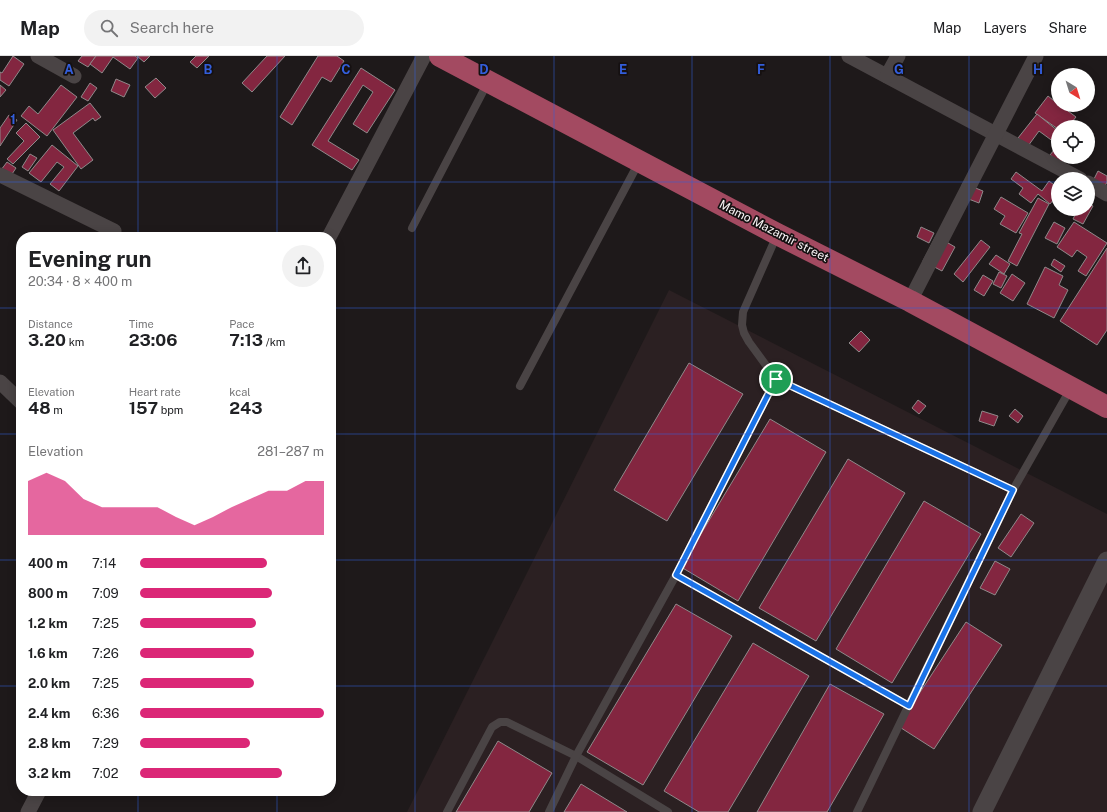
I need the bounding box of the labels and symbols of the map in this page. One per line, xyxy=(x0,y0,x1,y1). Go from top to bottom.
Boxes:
text: A xyxy=(64,62,74,77)
text: B xyxy=(204,62,213,77)
text: C xyxy=(341,62,351,77)
text: D xyxy=(479,62,489,77)
text: E xyxy=(619,62,627,77)
text: F xyxy=(757,62,765,77)
text: G xyxy=(894,62,904,77)
text: H xyxy=(1033,62,1043,77)
north arrow xyxy=(1051,68,1095,112)
text: 1 xyxy=(10,112,16,127)
street label: Mamo Mazamir street xyxy=(717,197,831,265)
pin xyxy=(759,362,793,396)

